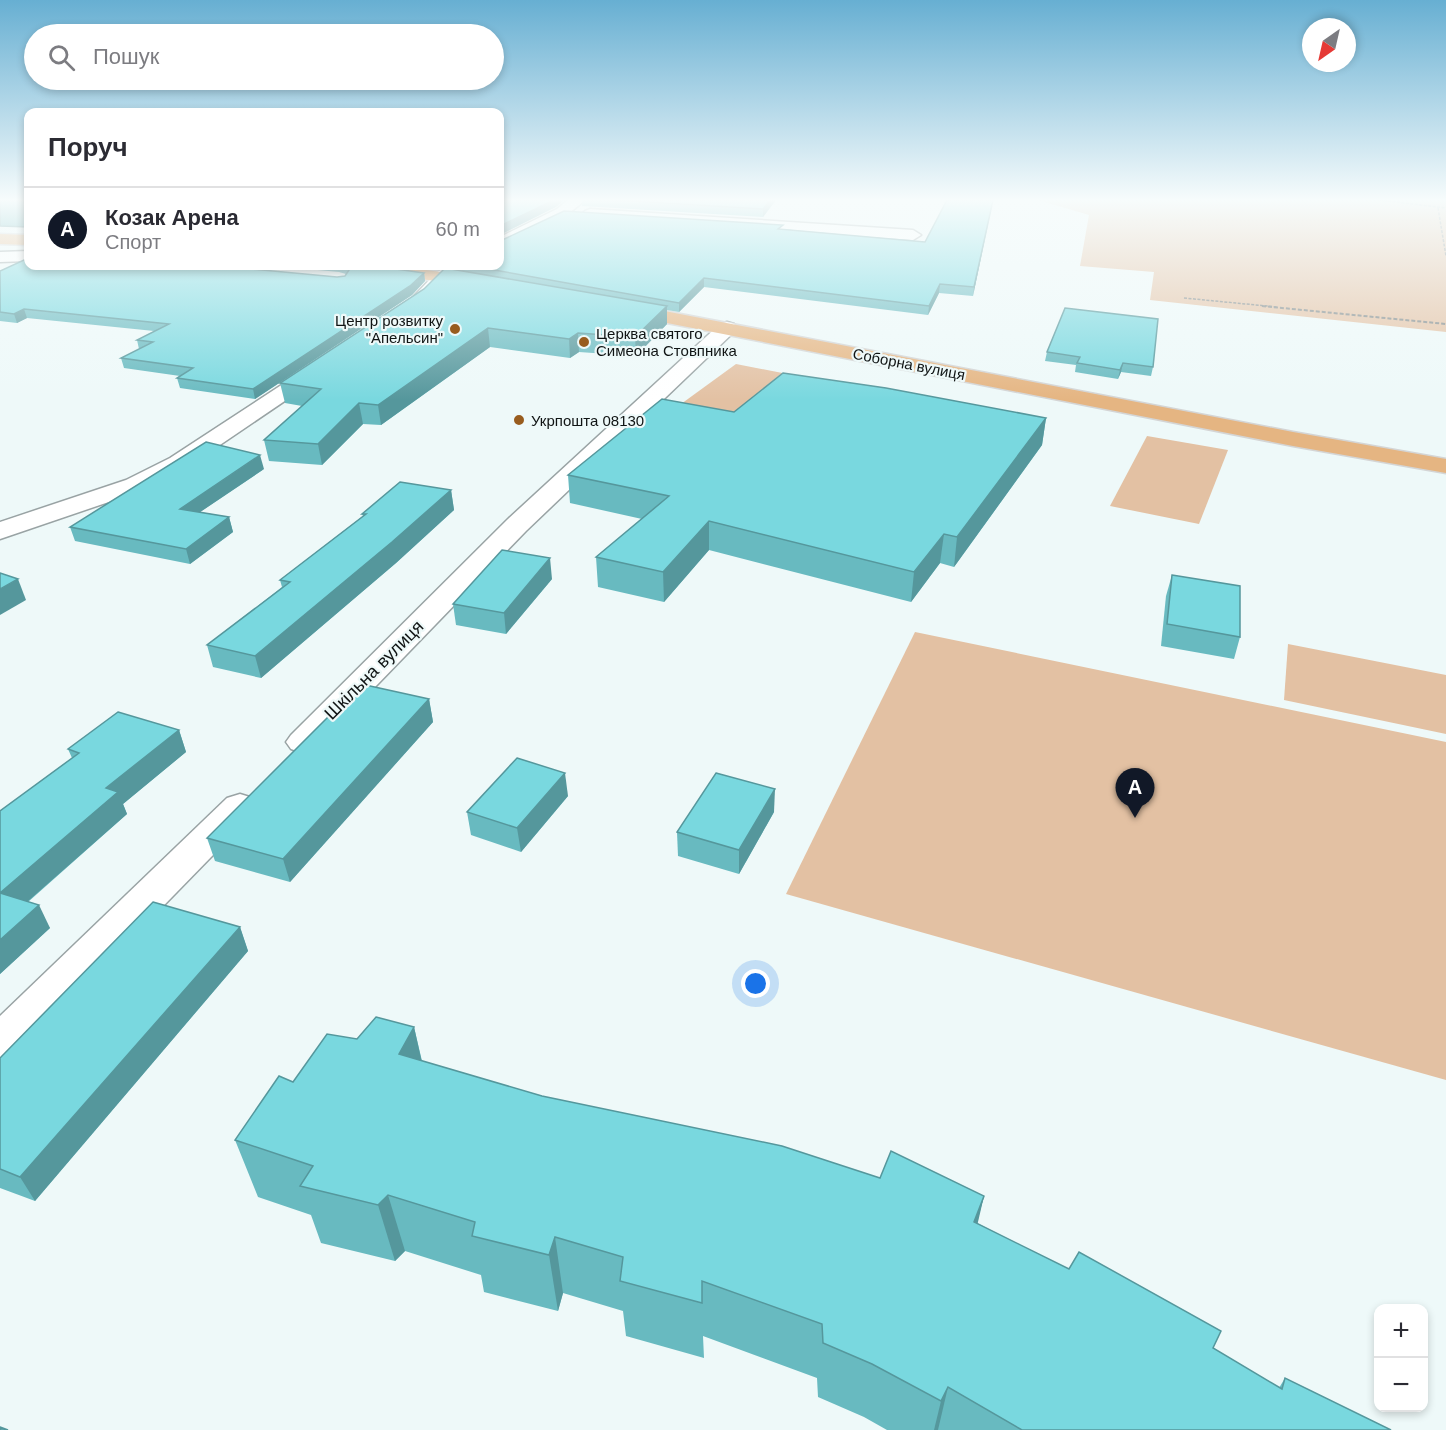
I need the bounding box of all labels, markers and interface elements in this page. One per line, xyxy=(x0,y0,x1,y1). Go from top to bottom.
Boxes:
north arrow xyxy=(1302,18,1356,72)
search box xyxy=(24,24,504,90)
icon: search xyxy=(45,41,78,74)
text: Пошук xyxy=(93,44,159,69)
text: Поруч xyxy=(48,132,128,162)
text: Козак Арена xyxy=(105,205,239,230)
text: A xyxy=(60,218,75,240)
text: 60 m xyxy=(436,218,480,240)
text: Спорт xyxy=(105,231,161,253)
place label: Центр розвитку "Апельсин" xyxy=(335,312,443,346)
marker: Центр розвитку "Апельсин" xyxy=(448,322,462,336)
place label: Церква святого Симеона Стовпника xyxy=(596,325,738,359)
marker: Церква святого Симеона Стовпника xyxy=(577,335,591,349)
street label: Соборна вулиця xyxy=(851,345,967,383)
place label: Укрпошта 08130 xyxy=(531,412,644,429)
marker: Укрпошта 08130 xyxy=(512,413,526,427)
street label: Шкільна вулиця xyxy=(320,616,428,724)
pin: A xyxy=(1116,768,1154,818)
your location xyxy=(741,969,770,998)
map controls xyxy=(1374,1304,1428,1412)
button: + xyxy=(1374,1304,1428,1358)
button: − xyxy=(1374,1358,1428,1412)

